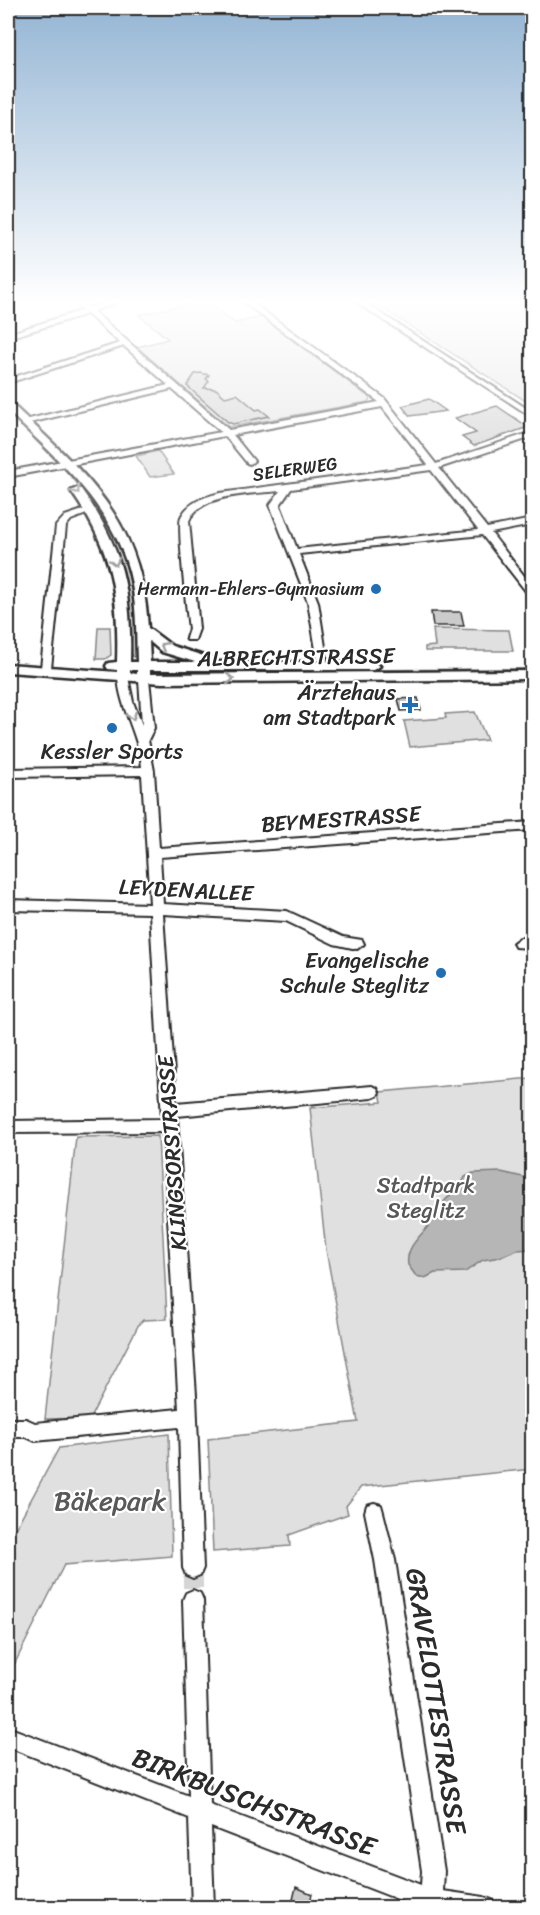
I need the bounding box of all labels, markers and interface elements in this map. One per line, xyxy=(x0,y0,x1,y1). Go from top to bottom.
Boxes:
street label: SELERWEG xyxy=(250,447,340,491)
one-way arrow xyxy=(69,483,80,494)
one-way arrow xyxy=(108,557,121,567)
place label: Hermann-Ehlers-Gymnasium xyxy=(137,573,364,605)
marker: Hermann-Ehlers-Gymnasium xyxy=(369,582,383,596)
street label: ALBRECHTSTRASSE xyxy=(196,636,397,678)
one-way arrow xyxy=(160,642,170,653)
one-way arrow xyxy=(225,673,234,685)
place label: Ärztehaus am Stadtpark xyxy=(263,673,397,737)
marker: Ärztehaus am Stadtpark xyxy=(401,696,419,714)
one-way arrow xyxy=(124,710,137,720)
marker: Kessler Sports xyxy=(105,721,119,735)
place label: Kessler Sports xyxy=(41,732,184,771)
street label: BEYMESTRASSE xyxy=(260,794,424,844)
street label: LEYDENALLEE xyxy=(118,867,256,913)
place label: Evangelische Schule Steglitz xyxy=(280,941,430,1005)
marker: Evangelische Schule Steglitz xyxy=(434,966,448,980)
street label: KLINGSORSTRASSE xyxy=(146,1052,198,1252)
park label: Stadtpark Steglitz xyxy=(377,1166,475,1230)
park label: Bäkepark xyxy=(54,1477,167,1525)
street label: GRAVELOTTESTRASSE xyxy=(391,1565,481,1839)
street label: BIRKBUSCHSTRASSE xyxy=(125,1733,385,1871)

